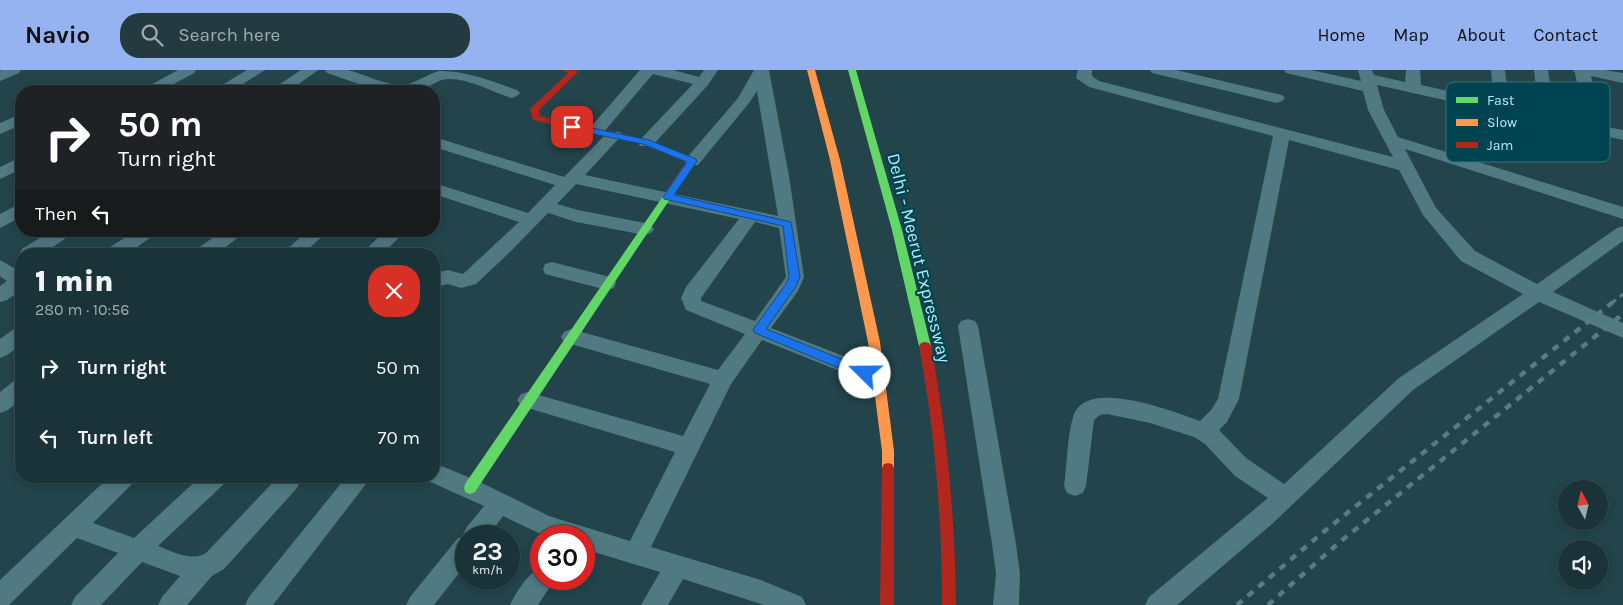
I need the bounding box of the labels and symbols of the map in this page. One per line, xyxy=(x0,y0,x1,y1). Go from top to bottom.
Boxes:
legend xyxy=(1446,82,1610,162)
text: Fast xyxy=(1487,92,1514,109)
pin xyxy=(551,106,593,148)
text: Slow xyxy=(1487,114,1517,131)
text: Jam xyxy=(1487,137,1513,154)
street label: Delhi - Meerut Expressway xyxy=(882,151,956,366)
position arrow xyxy=(838,346,890,398)
north arrow xyxy=(1558,480,1608,530)
speed limit sign: 30 xyxy=(530,525,595,590)

